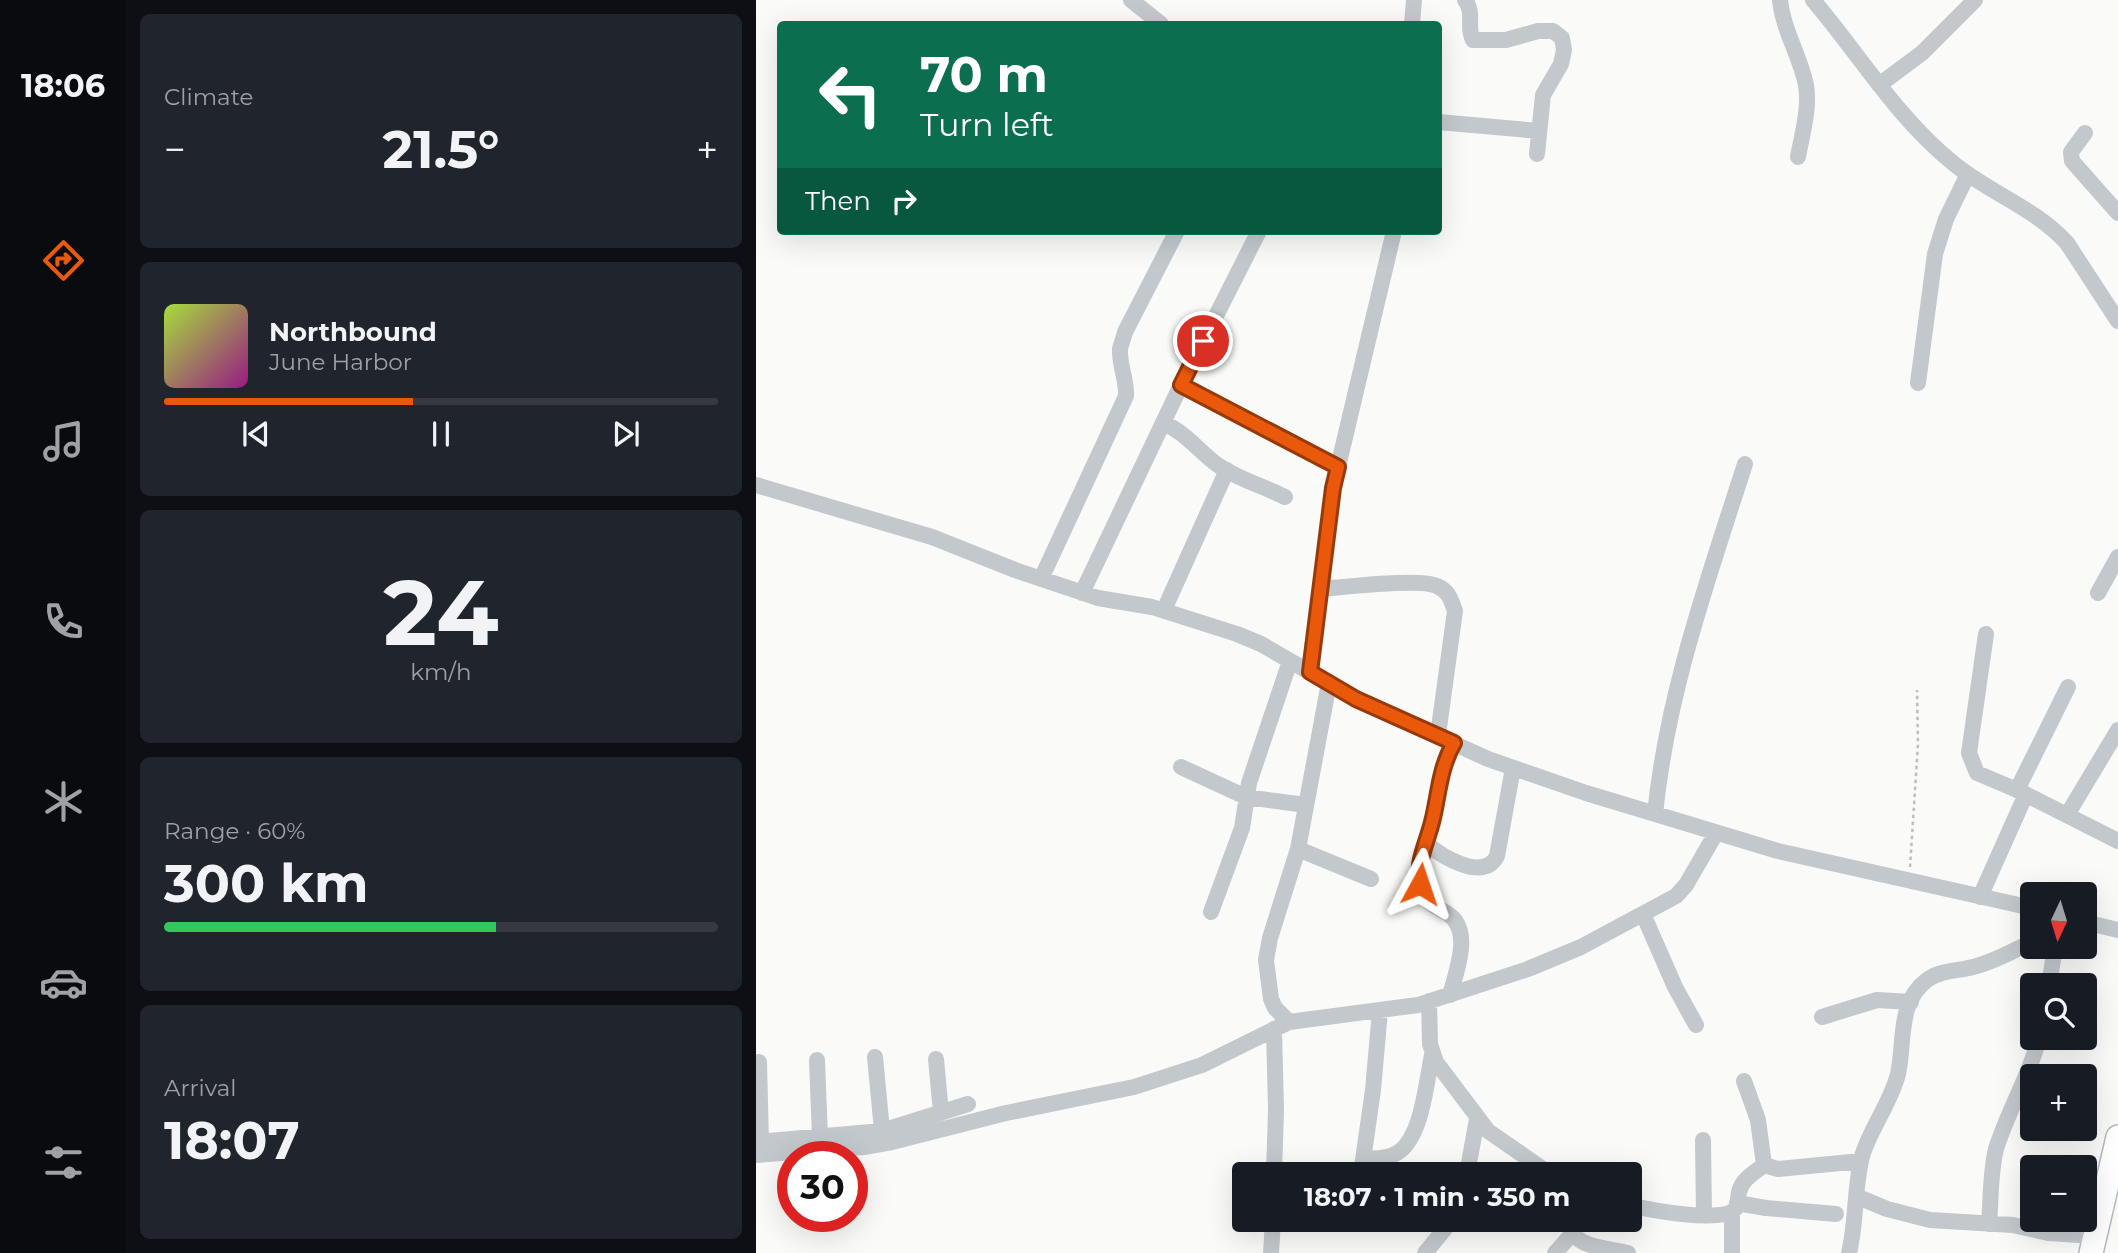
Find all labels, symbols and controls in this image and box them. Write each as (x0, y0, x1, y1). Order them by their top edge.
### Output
text: 70 m (920, 45, 1048, 104)
icon: left (805, 49, 896, 140)
text: 18:06 (21, 66, 105, 105)
text: Climate (164, 83, 253, 111)
text: Turn left (920, 105, 1054, 144)
text: 21.5° (382, 118, 500, 181)
text: − (164, 126, 186, 173)
text: + (696, 126, 718, 173)
icon: right (885, 182, 923, 220)
text: Then (805, 185, 871, 217)
icon: directions (39, 236, 88, 285)
pin (1173, 311, 1233, 371)
text: Northbound (269, 316, 437, 348)
icon: arrive (1184, 322, 1222, 360)
text: June Harbor (269, 348, 412, 376)
icon: previous (237, 415, 275, 453)
icon: pause (422, 415, 460, 453)
icon: next (607, 415, 645, 453)
icon: music (39, 417, 88, 466)
text: 24 (383, 557, 499, 668)
icon: phone (39, 597, 88, 646)
text: km/h (410, 658, 472, 686)
icon: climate (39, 777, 88, 826)
text: Range · 60% (164, 817, 305, 845)
position arrow (1383, 847, 1457, 921)
text: 300 km (164, 852, 369, 915)
north arrow (2020, 882, 2096, 959)
map controls (2020, 882, 2097, 1232)
icon: car (39, 958, 88, 1007)
button: search (2020, 973, 2097, 1050)
button: + (2020, 1064, 2097, 1141)
text: Arrival (164, 1074, 237, 1102)
text: 18:07 (164, 1109, 300, 1172)
icon: filters (39, 1138, 88, 1187)
speed limit sign: 30 (777, 1141, 868, 1232)
button: − (2020, 1155, 2097, 1232)
text: 18:07 · 1 min · 350 m (1304, 1181, 1570, 1213)

